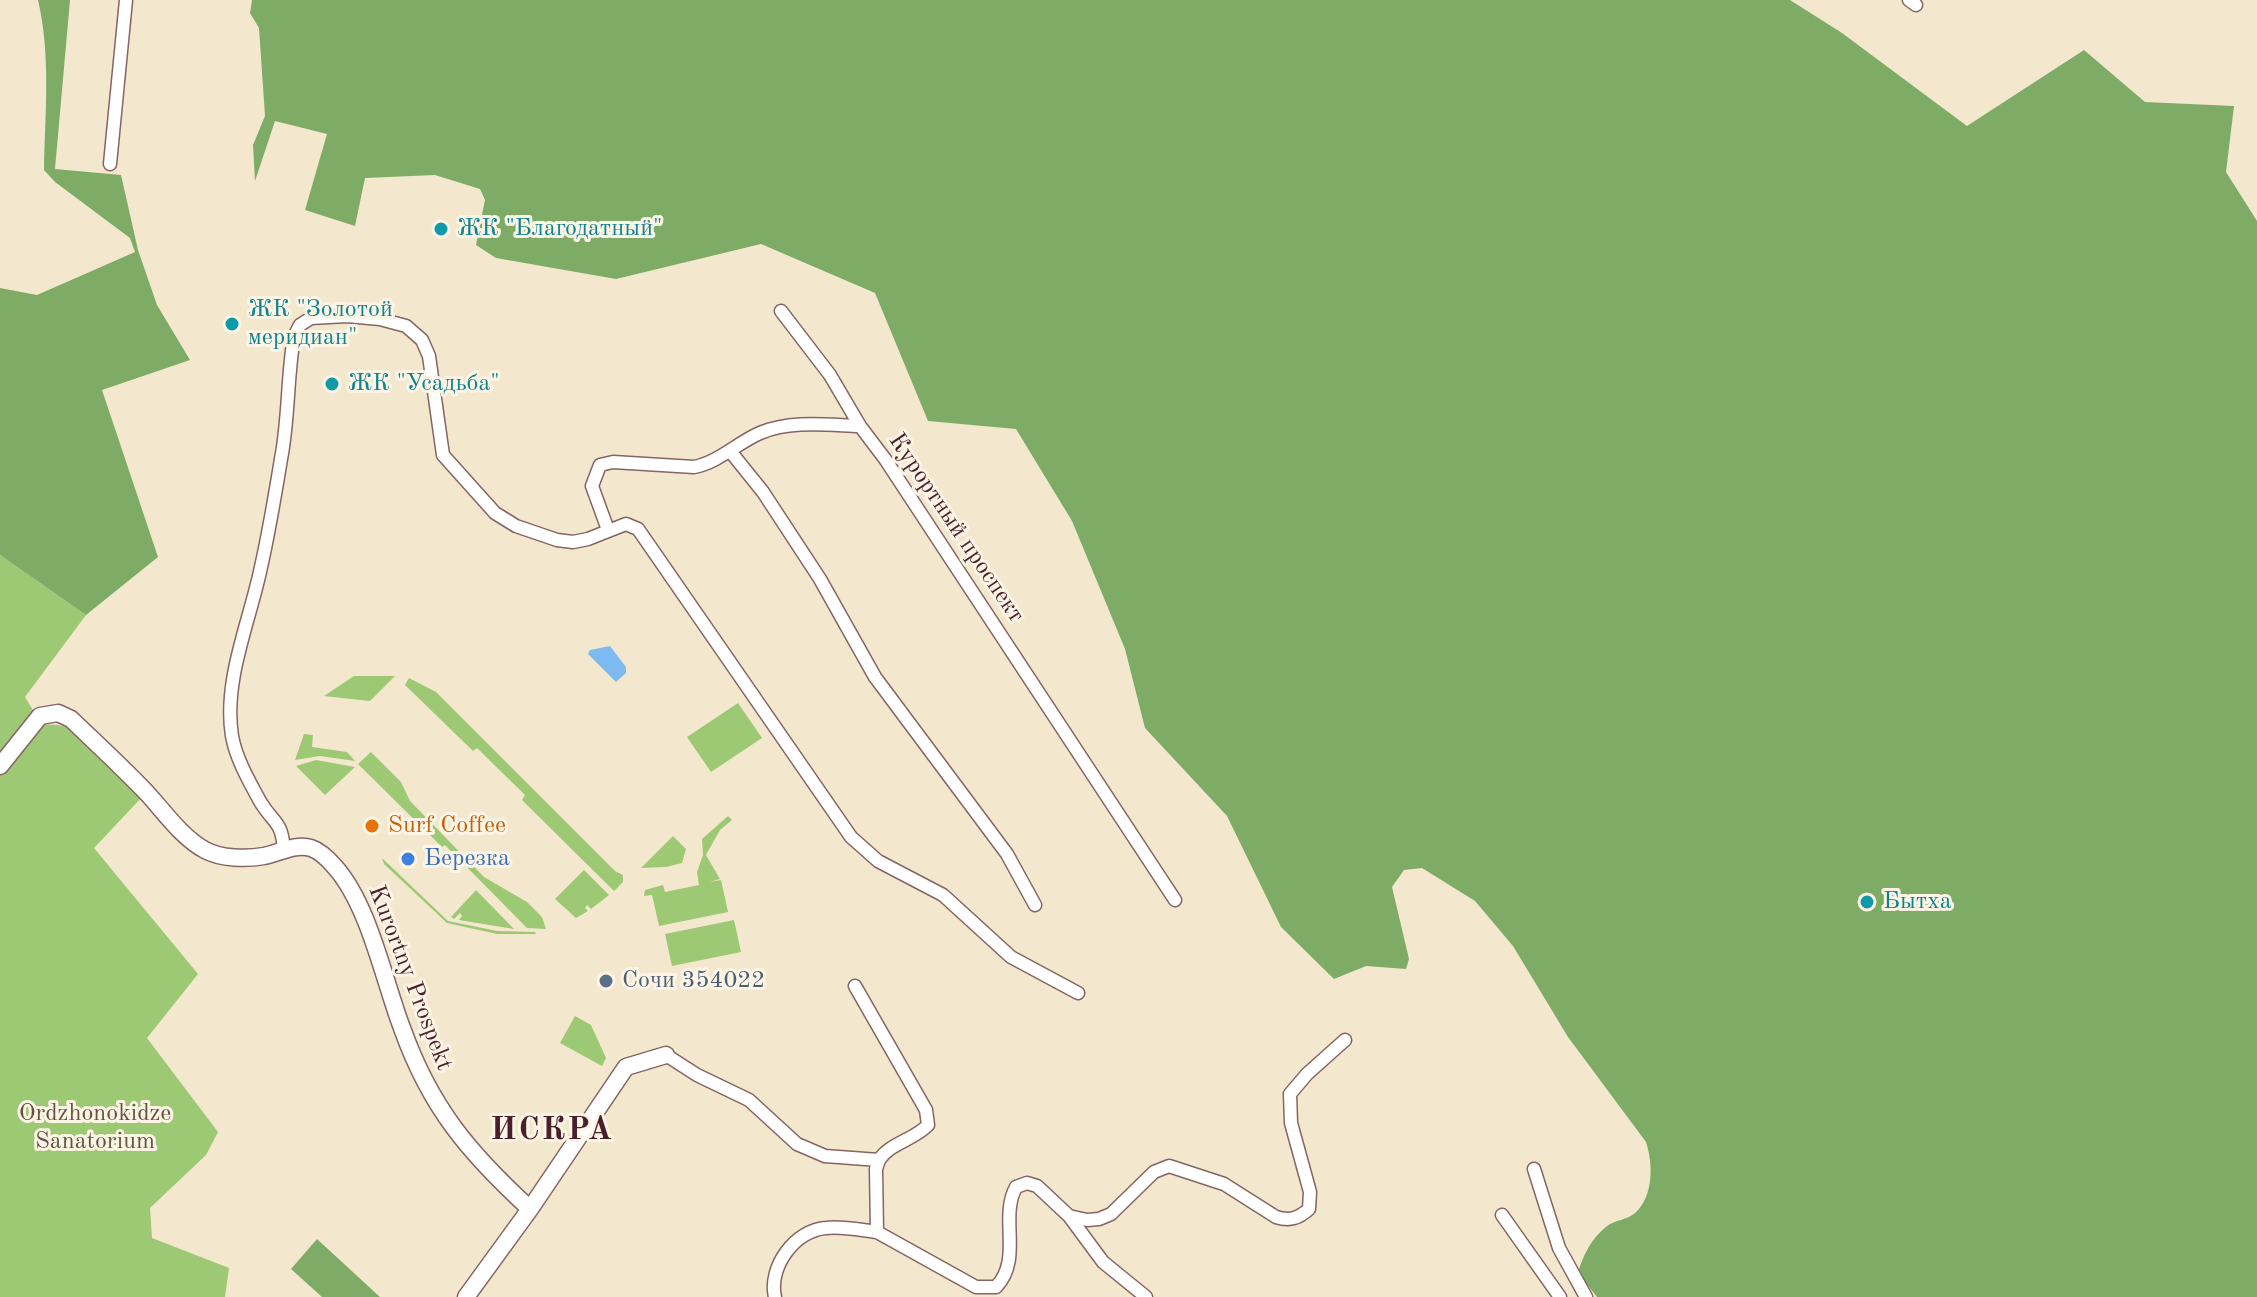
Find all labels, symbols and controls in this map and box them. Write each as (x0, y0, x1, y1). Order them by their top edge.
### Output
place label: ЖК "Благодатный" (457, 215, 663, 243)
marker: ЖК "Благодатный" (432, 220, 450, 238)
place label: ЖК "Золотой меридиан" (248, 296, 393, 352)
marker: ЖК "Золотой меридиан" (223, 315, 241, 333)
place label: ЖК "Усадьба" (348, 370, 500, 398)
marker: ЖК "Усадьба" (323, 375, 341, 393)
street label: Курортный проспект (882, 428, 1030, 628)
place label: Surf Coffee (388, 812, 506, 840)
marker: Surf Coffee (363, 817, 381, 835)
place label: Березка (424, 845, 510, 873)
marker: Березка (399, 850, 417, 868)
street label: Kurortny Prospekt (361, 881, 459, 1075)
place label: Бытха (1883, 888, 1951, 916)
marker: Бытха (1858, 893, 1876, 911)
place label: Сочи 354022 (622, 967, 765, 995)
marker: Сочи 354022 (597, 972, 615, 990)
park label: Ordzhonokidze Sanatorium (19, 1100, 171, 1156)
district label: ИСКРА (490, 1112, 614, 1150)

